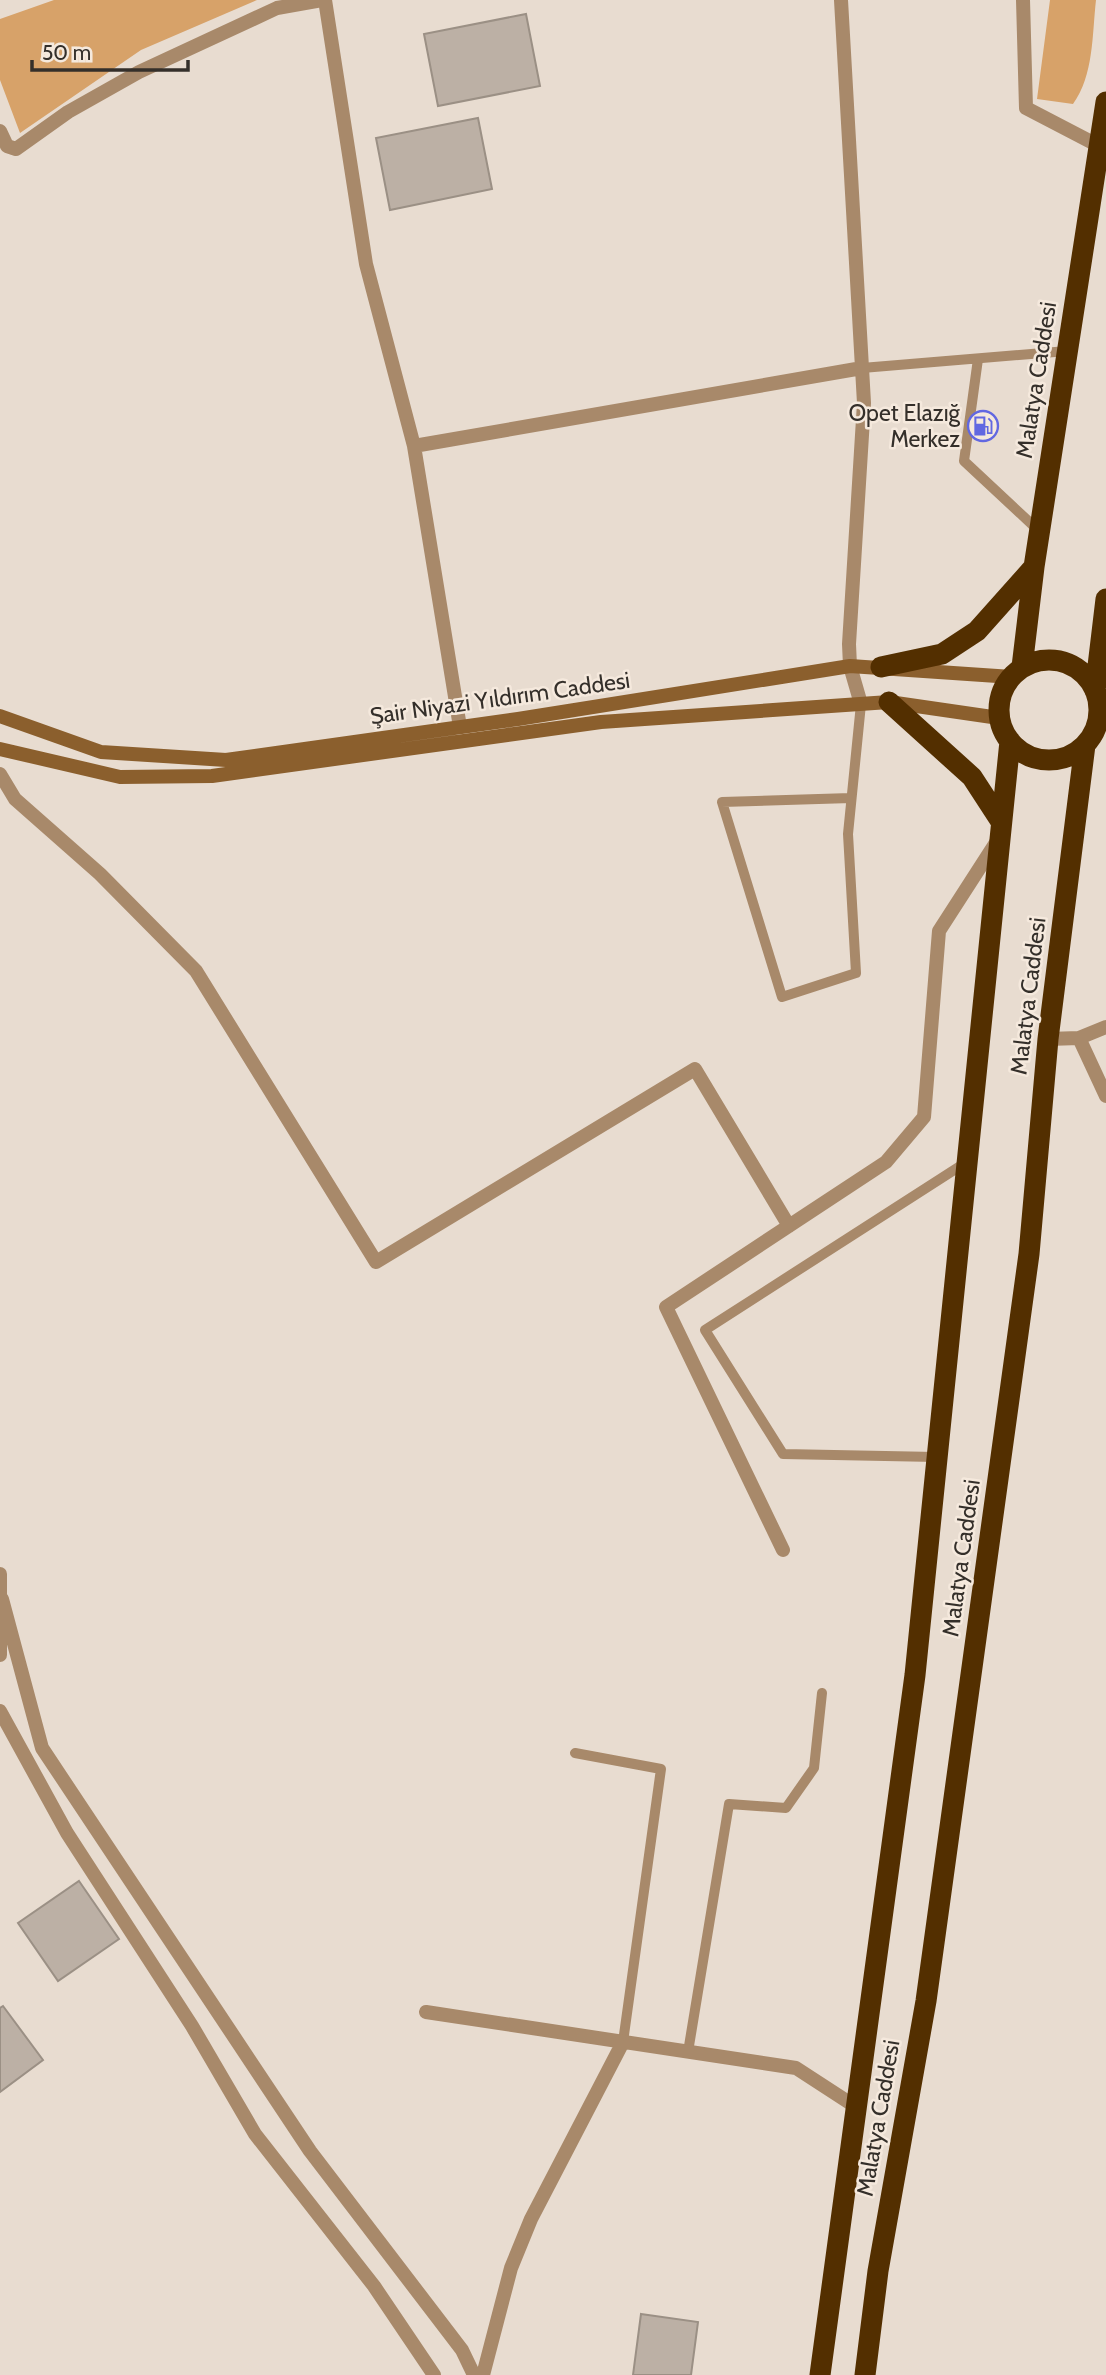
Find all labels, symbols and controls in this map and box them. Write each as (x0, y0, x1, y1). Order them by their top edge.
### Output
scale bar (32, 28, 187, 72)
text: 50 m (42, 40, 91, 65)
street label: Malatya Caddesi (1010, 300, 1062, 460)
place label: Opet Elazığ Merkez (849, 399, 961, 453)
fuel station icon: Opet Elazığ Merkez (966, 409, 1000, 443)
street label: Şair Niyazi Yıldırım Caddesi (368, 666, 632, 730)
street label: Malatya Caddesi (1004, 916, 1052, 1076)
street label: Malatya Caddesi (936, 1478, 986, 1638)
street label: Malatya Caddesi (850, 2038, 906, 2198)

